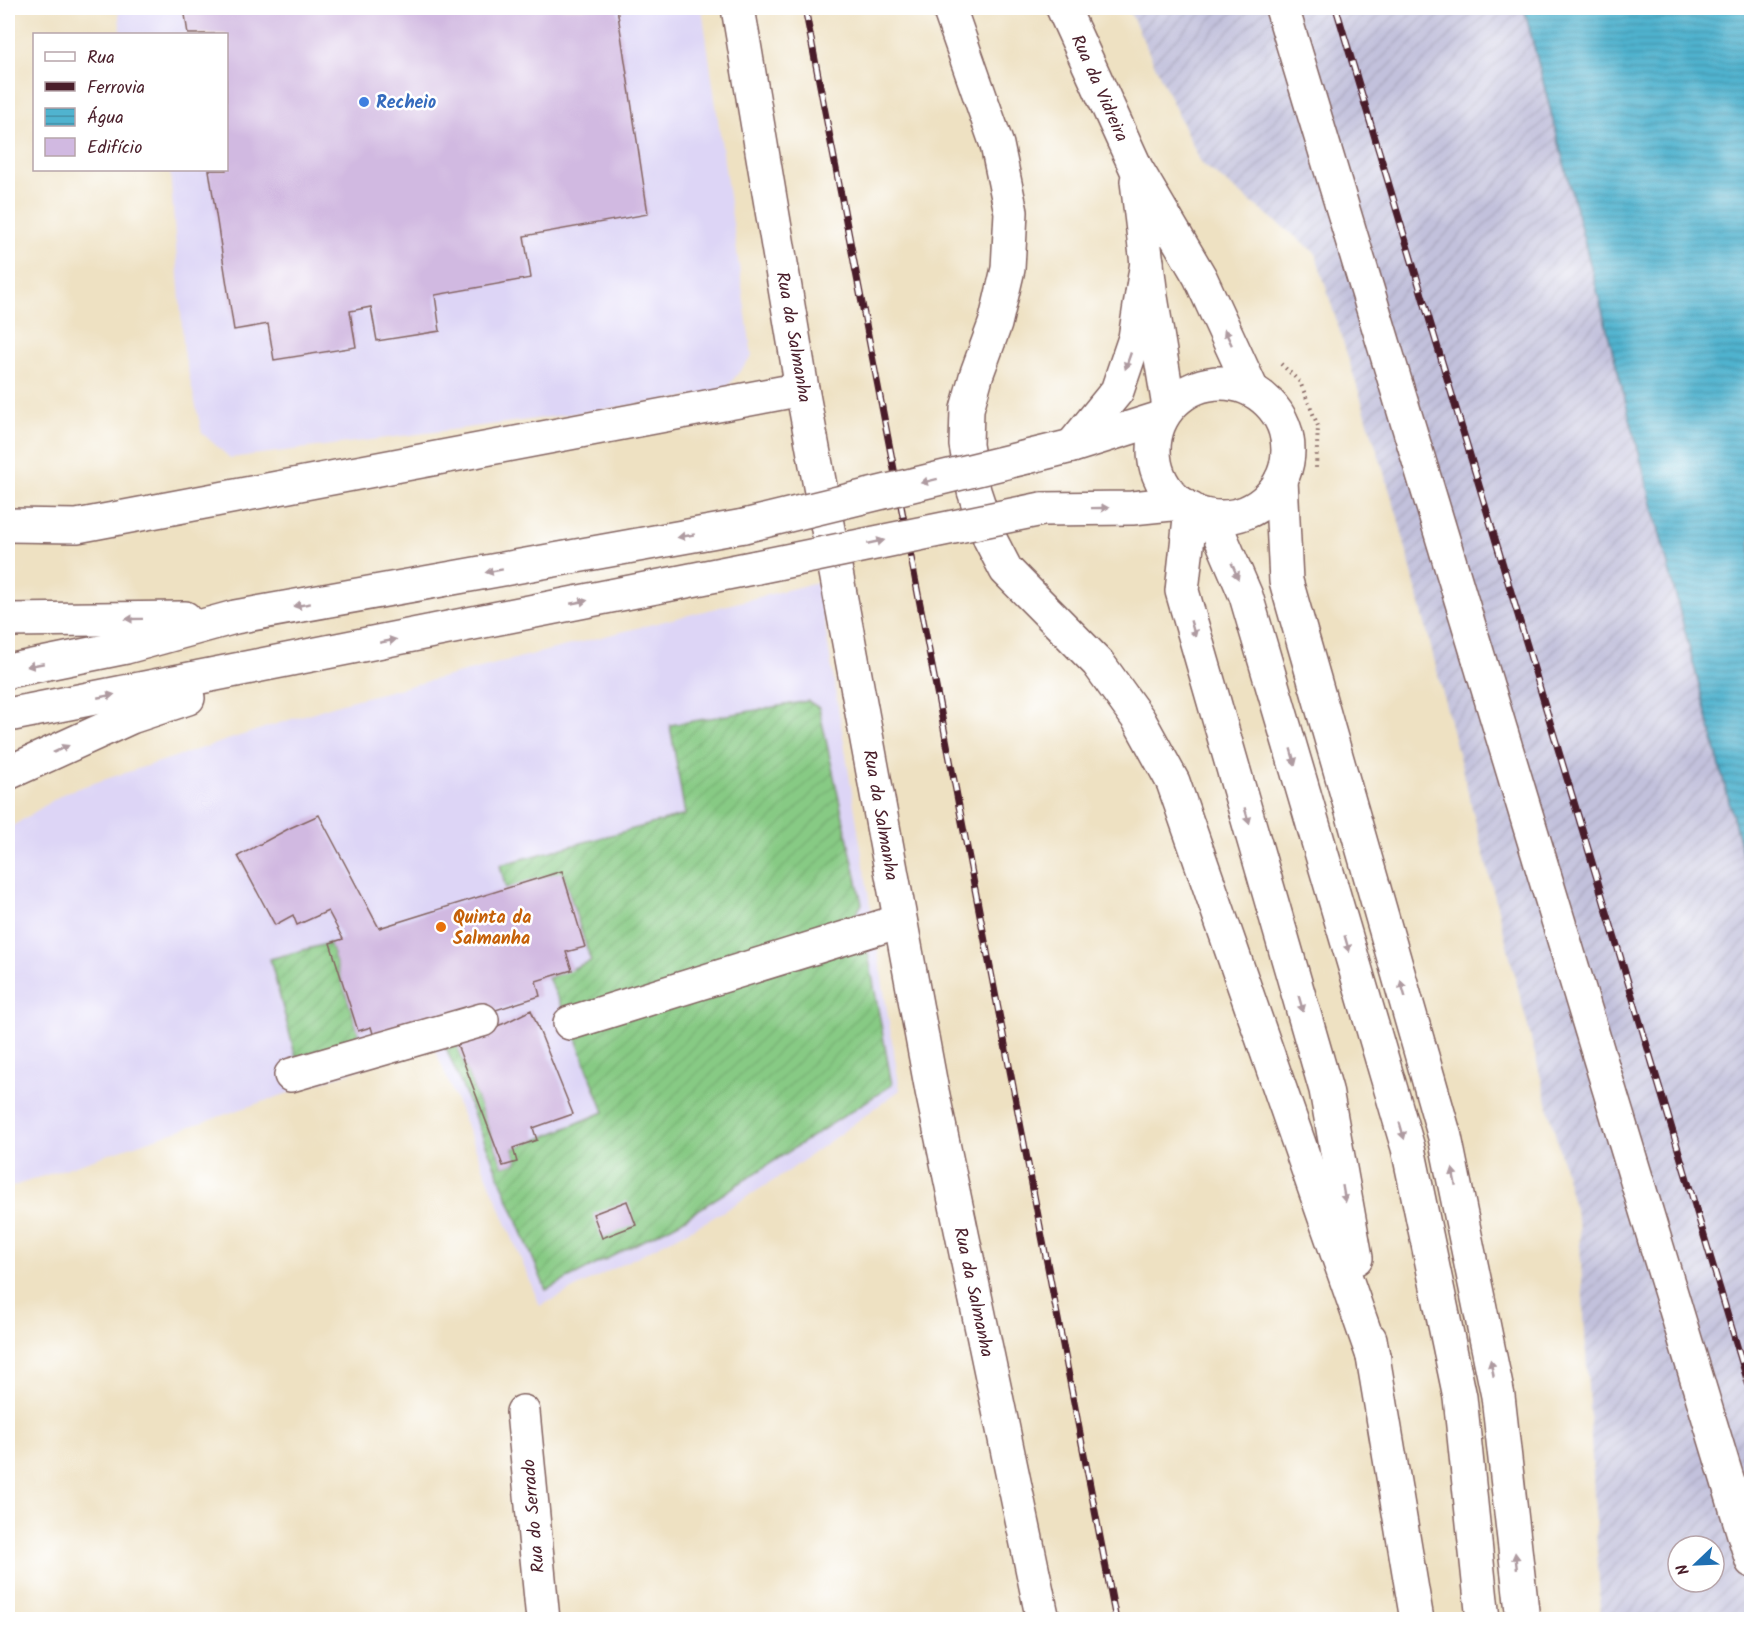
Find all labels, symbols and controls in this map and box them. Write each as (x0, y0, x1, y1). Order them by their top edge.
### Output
street label: Rua da Vidreira (1062, 30, 1135, 147)
legend (33, 33, 228, 171)
text: Rua (87, 44, 115, 73)
text: Ferrovia (87, 74, 145, 103)
place label: Recheio (376, 89, 436, 118)
marker: Recheio (357, 95, 371, 109)
text: Água (87, 104, 124, 133)
text: Edifício (87, 134, 142, 163)
street label: Rua da Salmanha (767, 270, 818, 405)
one-way arrow (1223, 328, 1232, 345)
one-way arrow (1122, 352, 1132, 370)
one-way arrow (920, 476, 938, 486)
one-way arrow (1091, 503, 1110, 513)
one-way arrow (677, 532, 696, 541)
one-way arrow (867, 537, 886, 546)
one-way arrow (1230, 562, 1240, 580)
one-way arrow (485, 566, 504, 575)
one-way arrow (570, 597, 589, 607)
one-way arrow (293, 601, 312, 610)
one-way arrow (125, 614, 144, 624)
one-way arrow (1189, 620, 1198, 638)
one-way arrow (379, 636, 398, 645)
one-way arrow (26, 661, 45, 670)
one-way arrow (97, 691, 116, 700)
one-way arrow (52, 744, 70, 754)
street label: Rua da Salmanha (854, 748, 905, 883)
one-way arrow (1289, 748, 1298, 766)
one-way arrow (1243, 808, 1252, 826)
place label: Quinta da Salmanha (453, 904, 531, 954)
marker: Quinta da Salmanha (434, 920, 448, 934)
one-way arrow (1343, 935, 1353, 953)
one-way arrow (1398, 980, 1407, 998)
one-way arrow (1297, 995, 1306, 1013)
one-way arrow (1398, 1122, 1407, 1140)
one-way arrow (1448, 1168, 1458, 1186)
one-way arrow (1340, 1184, 1349, 1203)
street label: Rua da Salmanha (945, 1225, 1000, 1360)
one-way arrow (1487, 1358, 1496, 1377)
street label: Rua do Serrado (515, 1458, 554, 1574)
north arrow (1666, 1534, 1726, 1594)
one-way arrow (1512, 1552, 1521, 1571)
text: N (1670, 1560, 1697, 1579)

